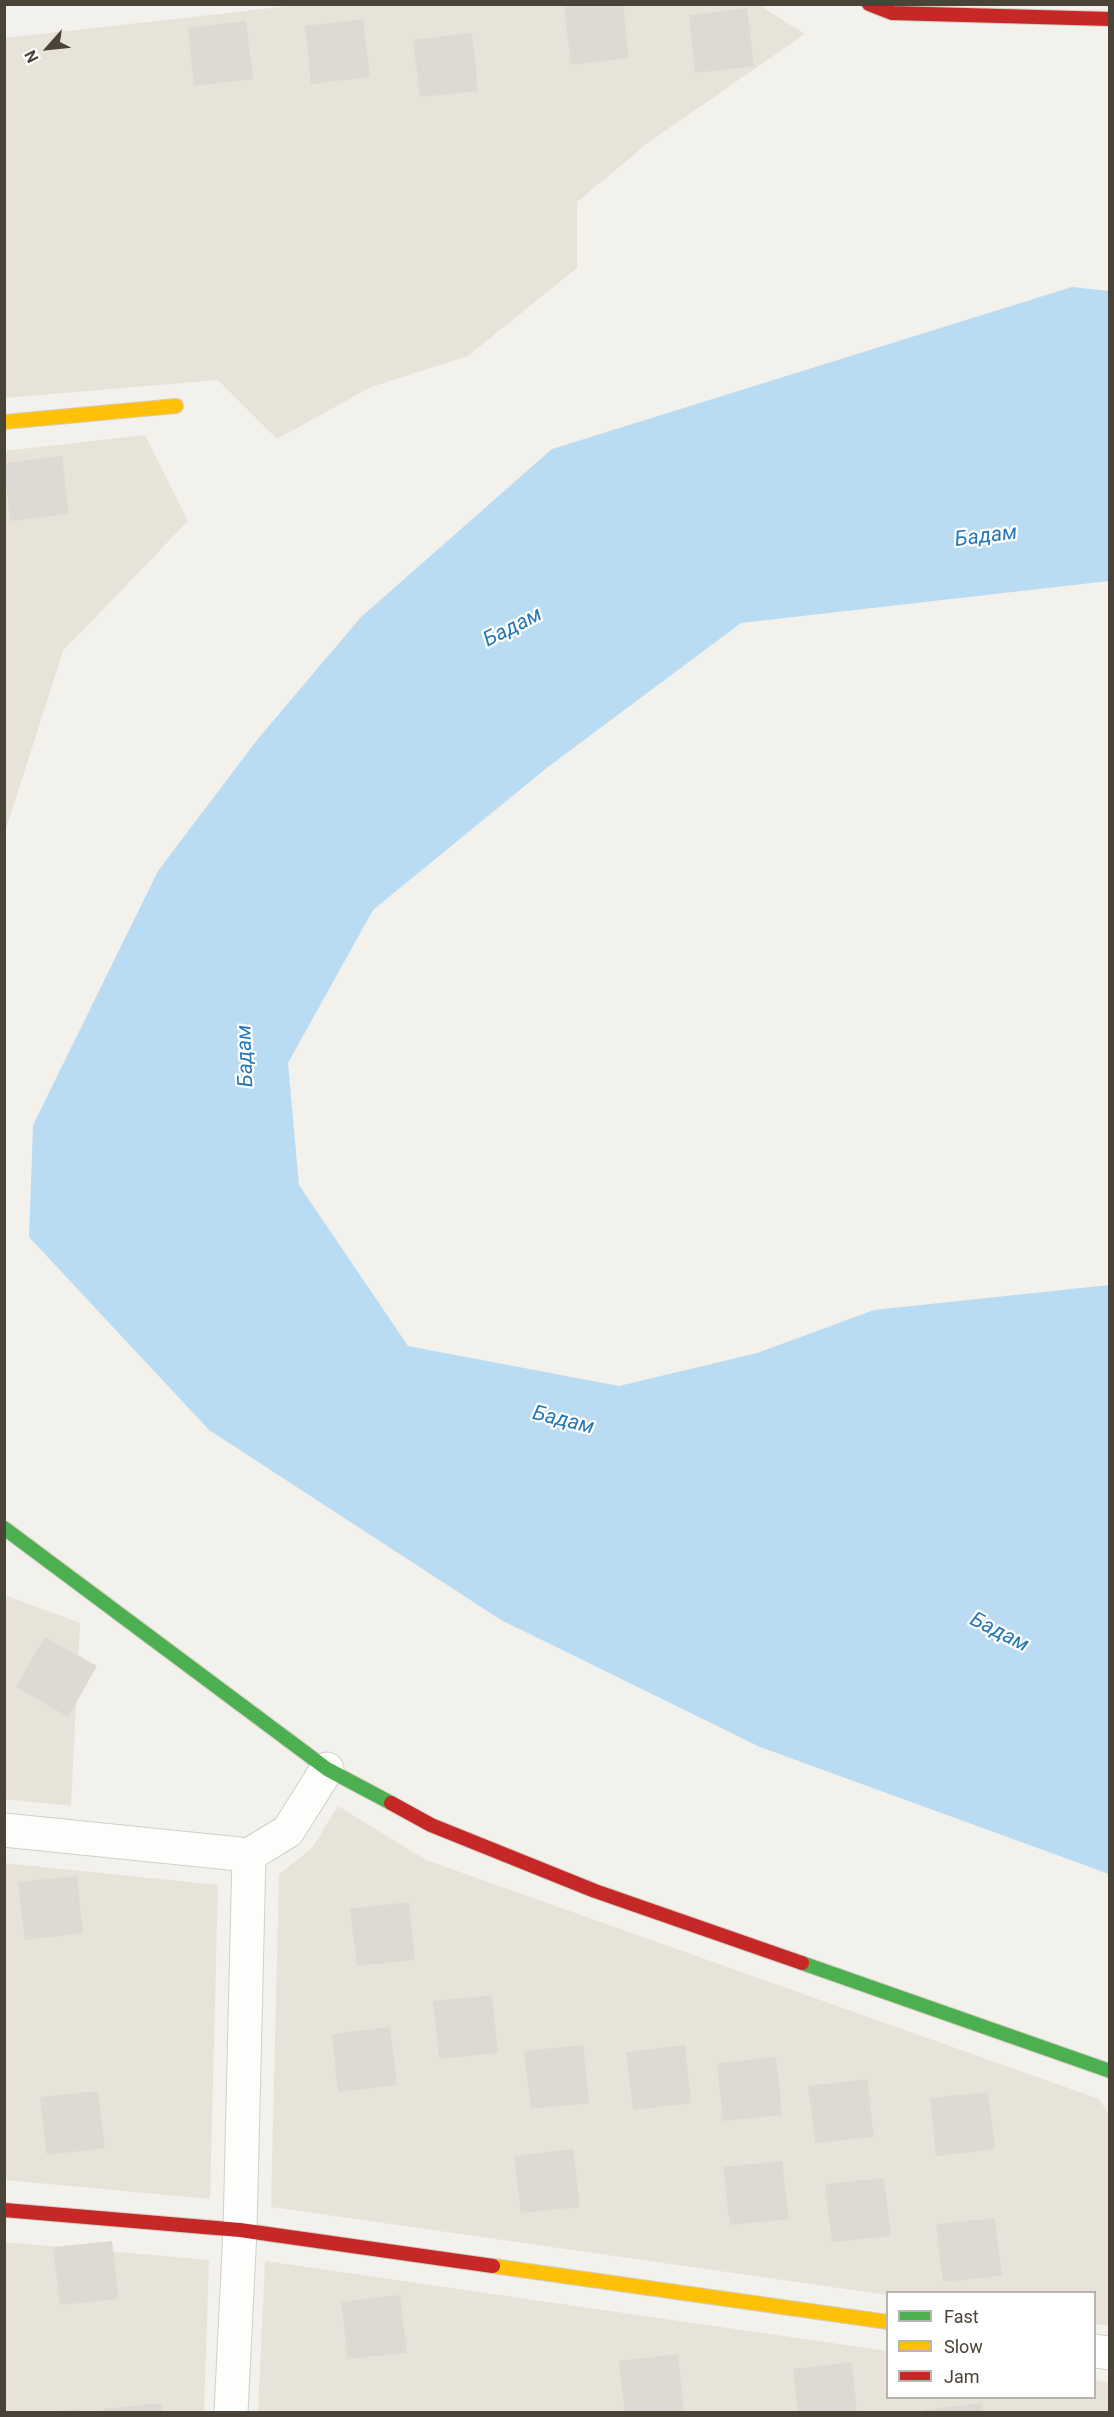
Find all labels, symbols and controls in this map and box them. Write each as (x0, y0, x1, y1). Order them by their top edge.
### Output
north arrow (18, 18, 78, 78)
text: N (20, 47, 43, 66)
water label: Бадам (953, 521, 1019, 553)
water label: Бадам (479, 603, 547, 653)
water label: Бадам (232, 1024, 260, 1088)
water label: Бадам (530, 1401, 596, 1441)
water label: Бадам (965, 1608, 1033, 1658)
legend (886, 2291, 1096, 2399)
text: Fast (944, 2306, 979, 2327)
text: Slow (944, 2336, 983, 2357)
text: Jam (944, 2366, 980, 2387)

